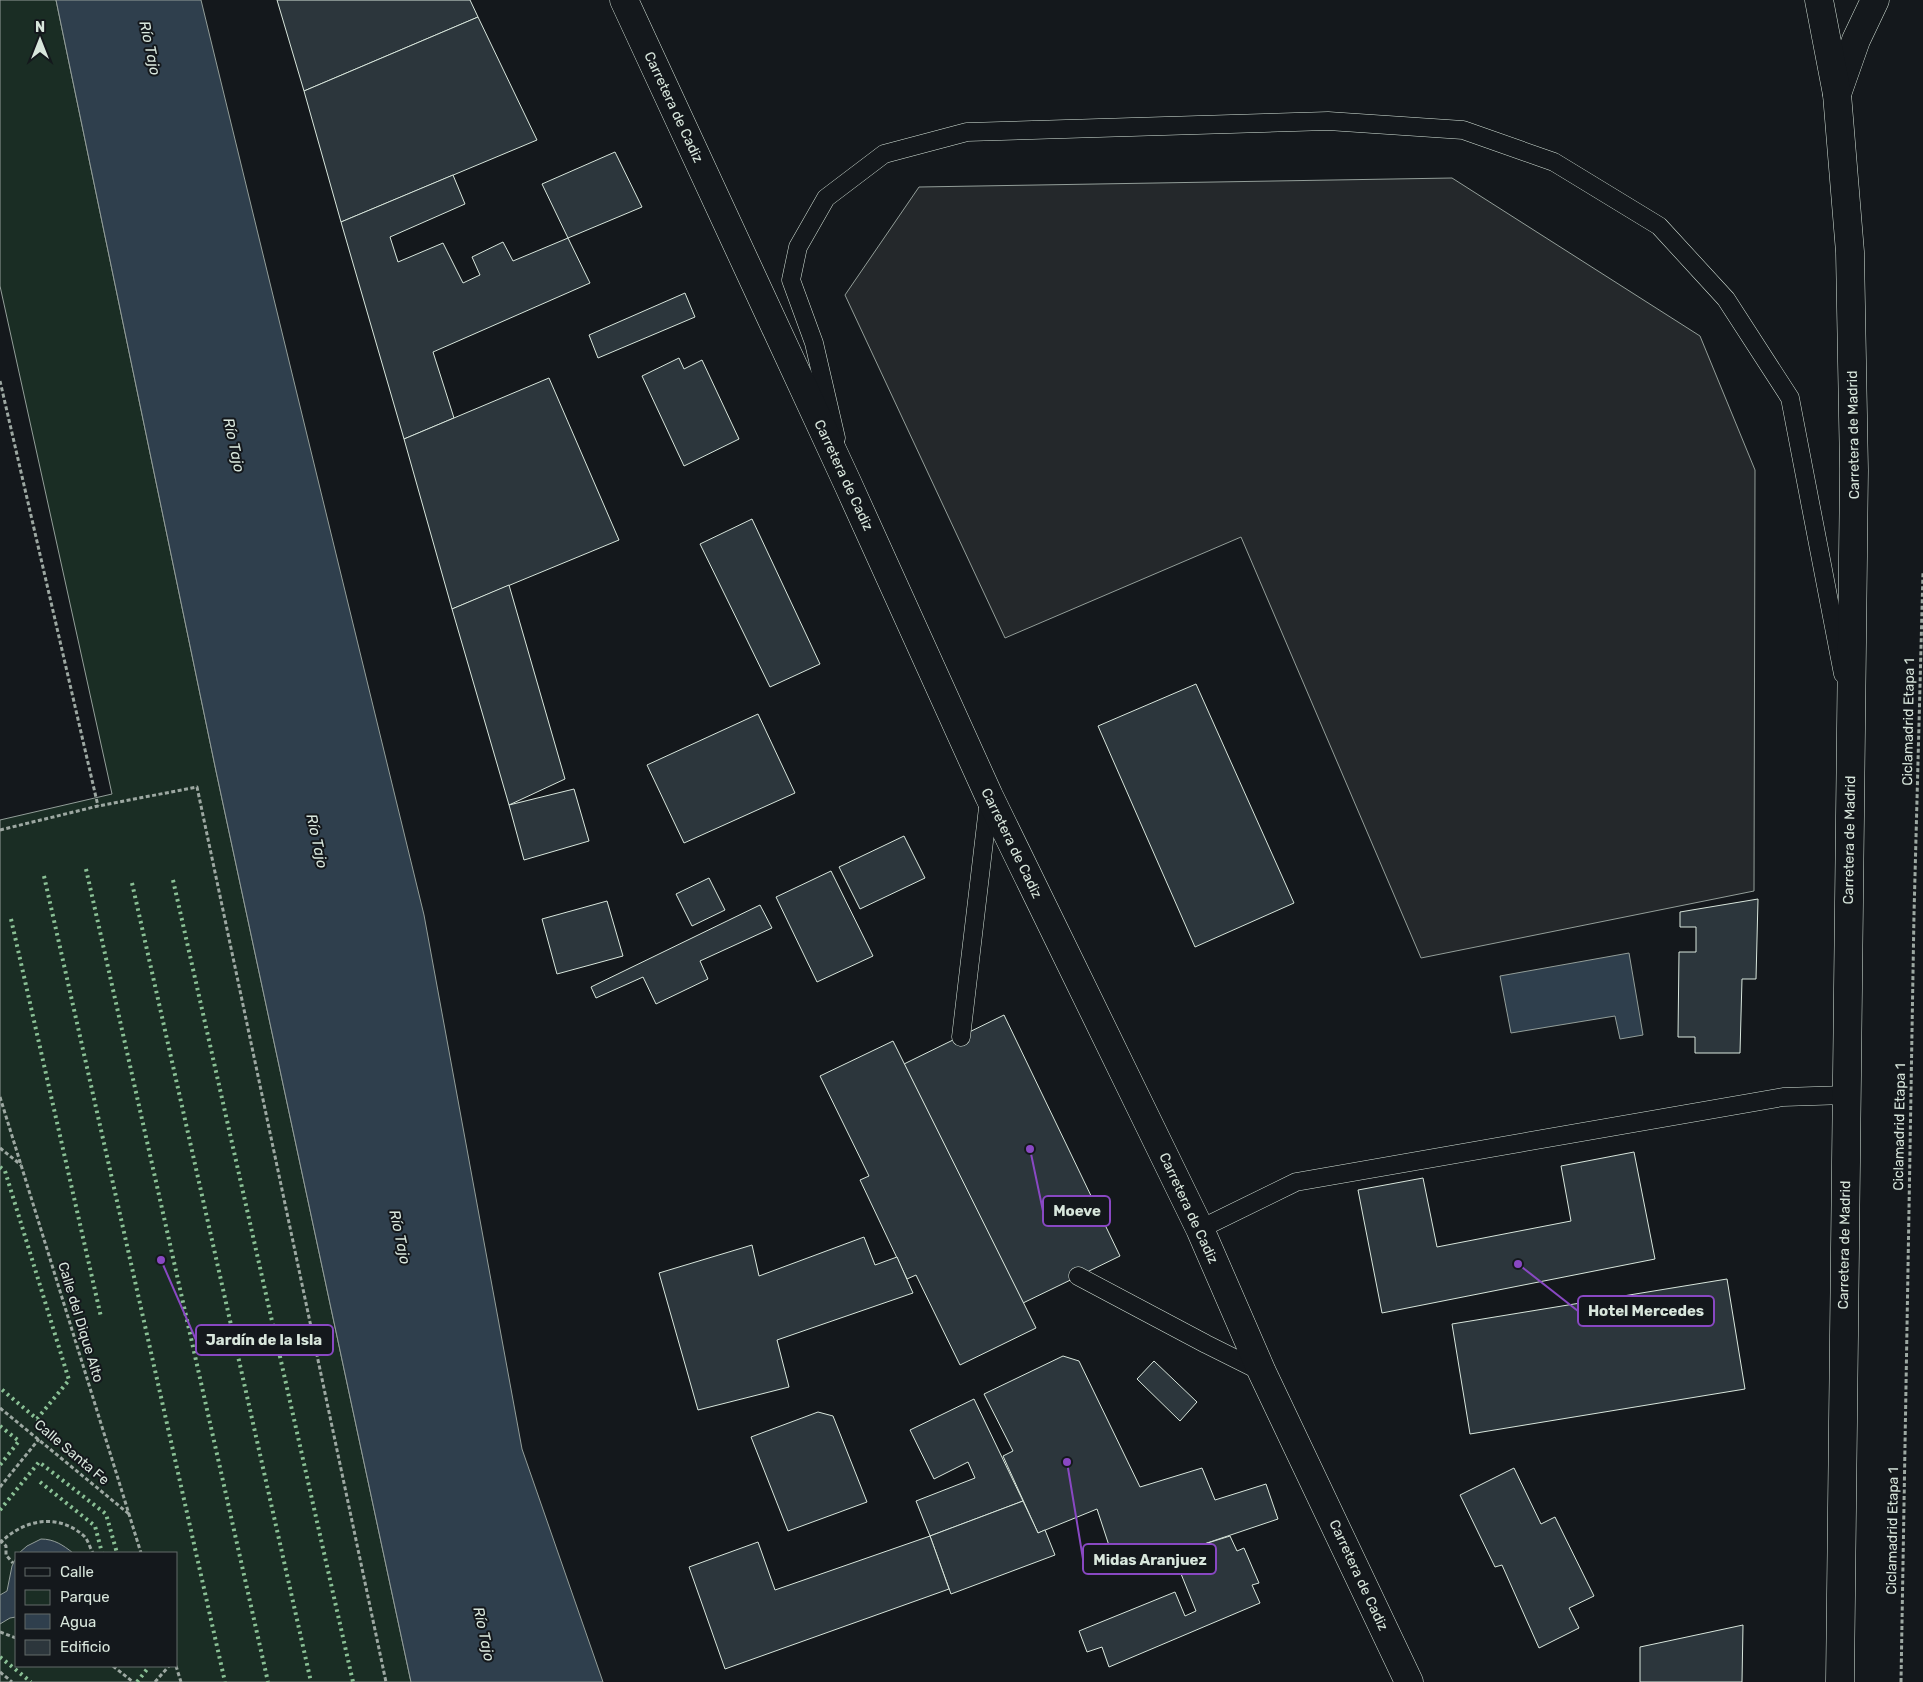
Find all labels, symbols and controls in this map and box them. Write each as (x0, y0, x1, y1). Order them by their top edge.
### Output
north arrow (15, 15, 65, 65)
text: N (35, 19, 45, 36)
water label: Río Tajo (135, 19, 165, 77)
street label: Carretera de Cadiz (640, 49, 707, 165)
street label: Carretera de Madrid (1844, 370, 1863, 500)
water label: Río Tajo (219, 416, 249, 474)
street label: Carretera de Cadiz (810, 417, 877, 533)
street label: Ciclamadrid Etapa 1 (1899, 658, 1918, 786)
street label: Carretera de Madrid (1840, 775, 1859, 905)
street label: Carretera de Cadiz (977, 785, 1046, 901)
water label: Río Tajo (302, 812, 332, 870)
street label: Ciclamadrid Etapa 1 (1890, 1063, 1909, 1191)
street label: Carretera de Cadiz (1155, 1150, 1222, 1266)
street label: Carretera de Madrid (1835, 1180, 1854, 1310)
callout: Moeve (1043, 1196, 1110, 1226)
text: Moeve (1053, 1202, 1101, 1220)
water label: Río Tajo (385, 1208, 415, 1266)
street label: Calle del Dique Alto (54, 1260, 107, 1384)
callout: Hotel Mercedes (1578, 1296, 1714, 1326)
text: Hotel Mercedes (1588, 1302, 1704, 1320)
callout: Jardín de la Isla (196, 1325, 333, 1355)
text: Jardín de la Isla (206, 1331, 322, 1349)
street label: Calle Santa Fe (31, 1416, 113, 1489)
street label: Ciclamadrid Etapa 1 (1883, 1467, 1902, 1595)
street label: Carretera de Cadiz (1325, 1517, 1392, 1633)
callout: Midas Aranjuez (1083, 1544, 1216, 1574)
text: Midas Aranjuez (1093, 1551, 1207, 1569)
legend (15, 1552, 178, 1667)
text: Calle (60, 1563, 94, 1581)
text: Parque (60, 1588, 110, 1606)
water label: Río Tajo (469, 1605, 499, 1663)
text: Agua (60, 1613, 96, 1631)
text: Edificio (60, 1638, 110, 1656)

